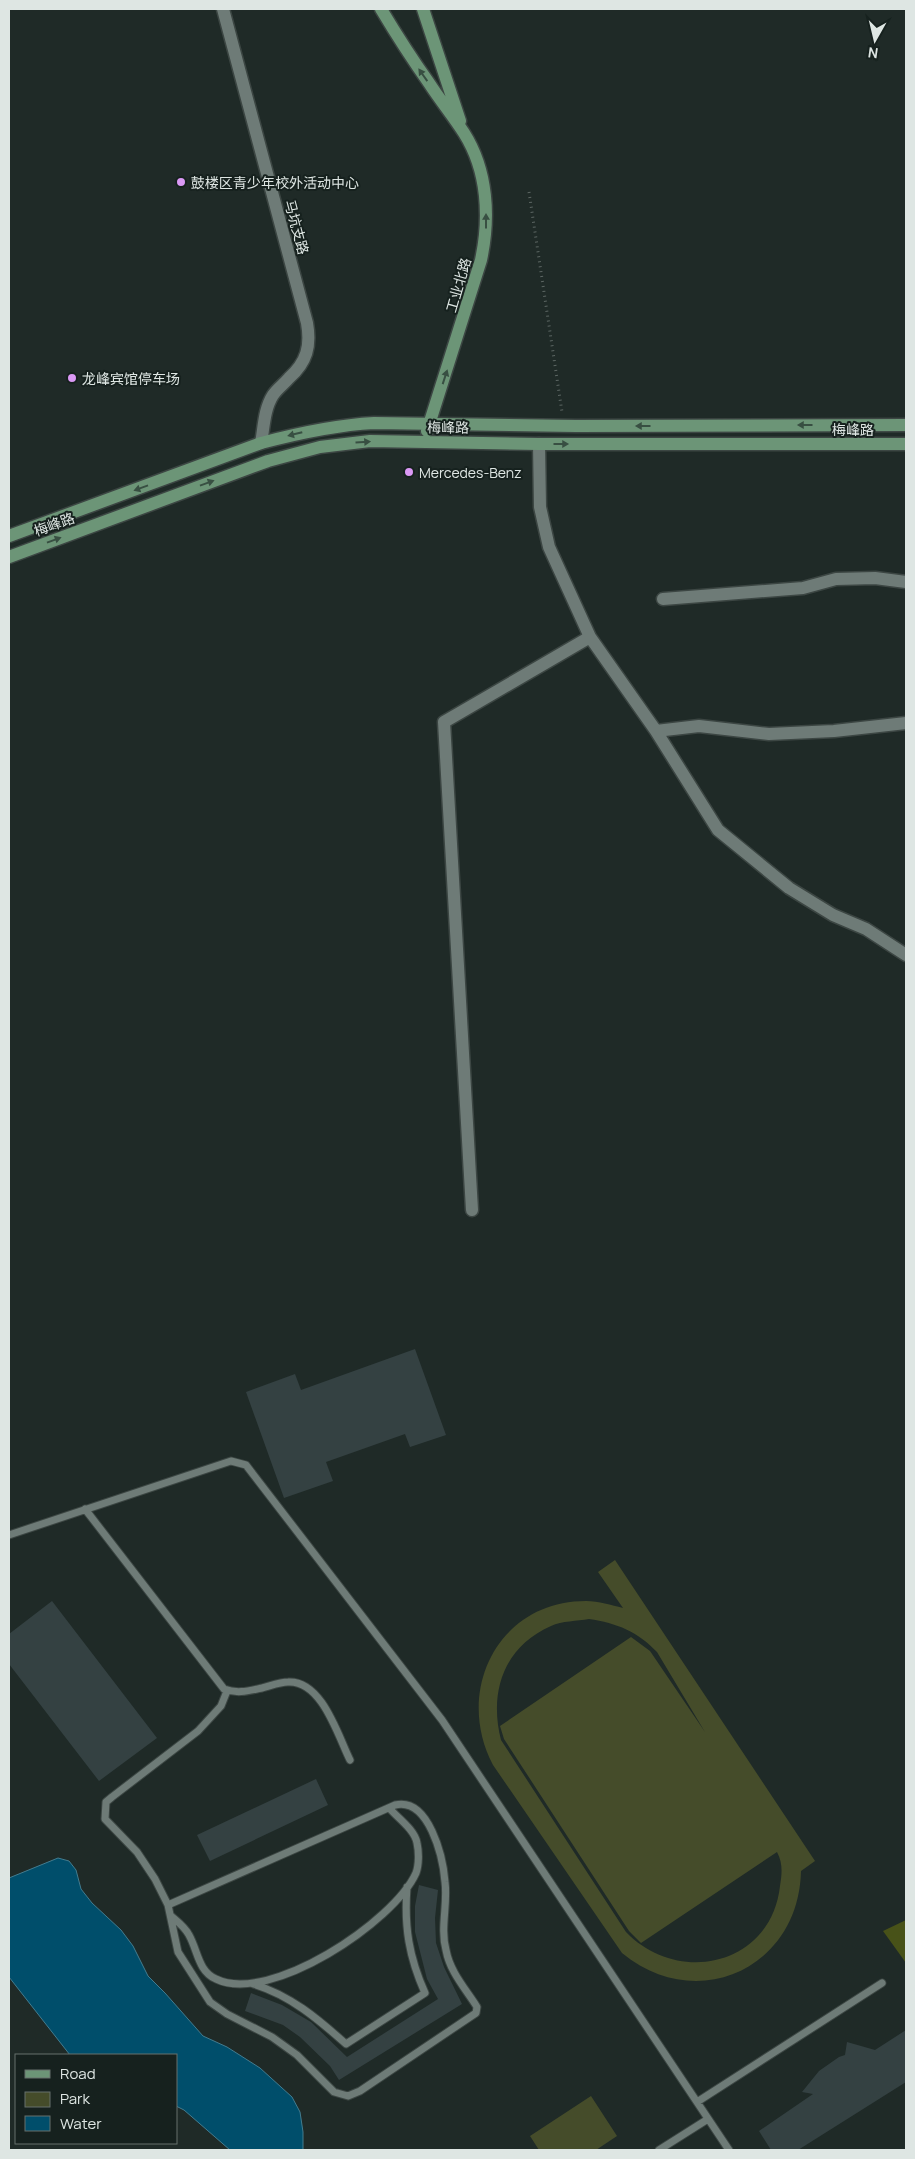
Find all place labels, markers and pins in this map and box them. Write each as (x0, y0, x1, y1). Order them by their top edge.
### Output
place label: 鼓楼区青少年校外活动中心 (191, 173, 359, 192)
marker: 鼓楼区青少年校外活动中心 (175, 176, 187, 188)
place label: 龙峰宾馆停车场 (82, 369, 180, 388)
marker: 龙峰宾馆停车场 (66, 372, 78, 384)
place label: Mercedes-Benz (419, 463, 522, 482)
marker: Mercedes-Benz (403, 466, 415, 478)

